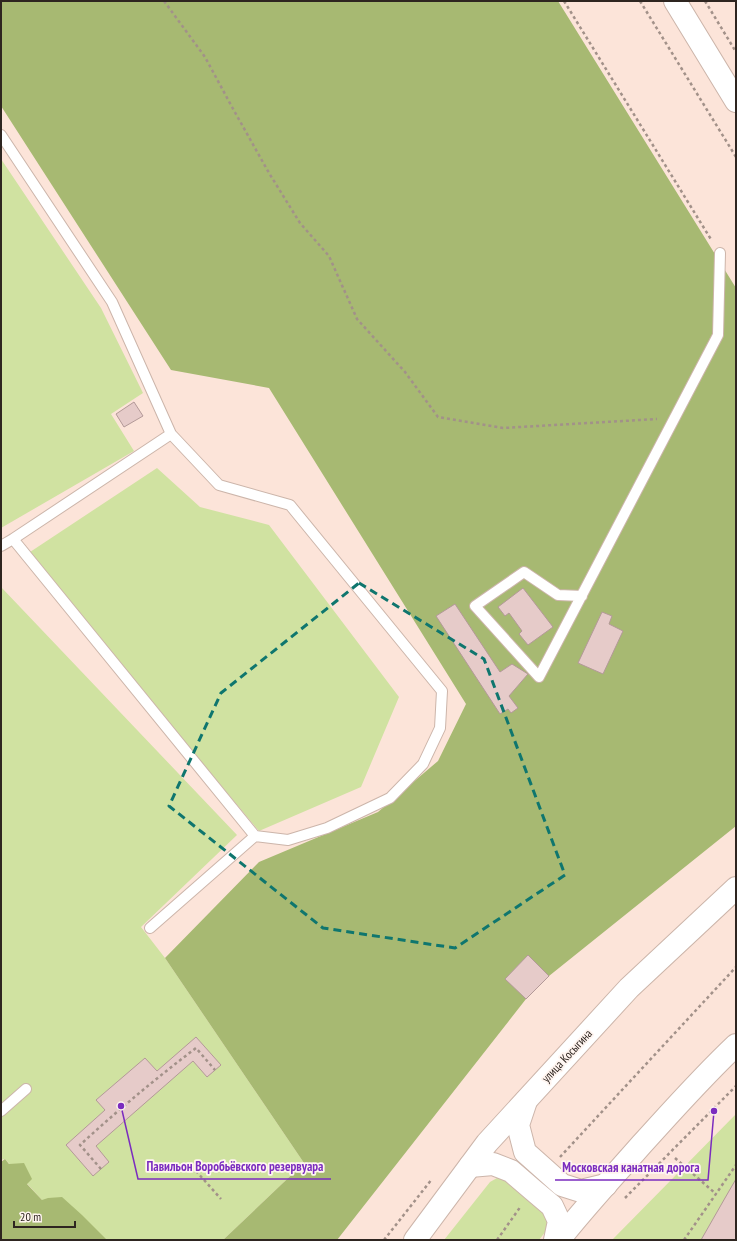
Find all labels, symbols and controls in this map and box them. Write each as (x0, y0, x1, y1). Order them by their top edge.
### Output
street label: улица Косыгина (538, 1026, 595, 1085)
callout: Павильон Воробьёвского резервуара (138, 1154, 331, 1179)
callout: Московская канатная дорога (555, 1155, 708, 1180)
text: Павильон Воробьёвского резервуара (147, 1158, 323, 1175)
text: Московская канатная дорога (562, 1159, 700, 1176)
scale bar (14, 1203, 75, 1229)
text: 20 m (20, 1209, 41, 1224)

